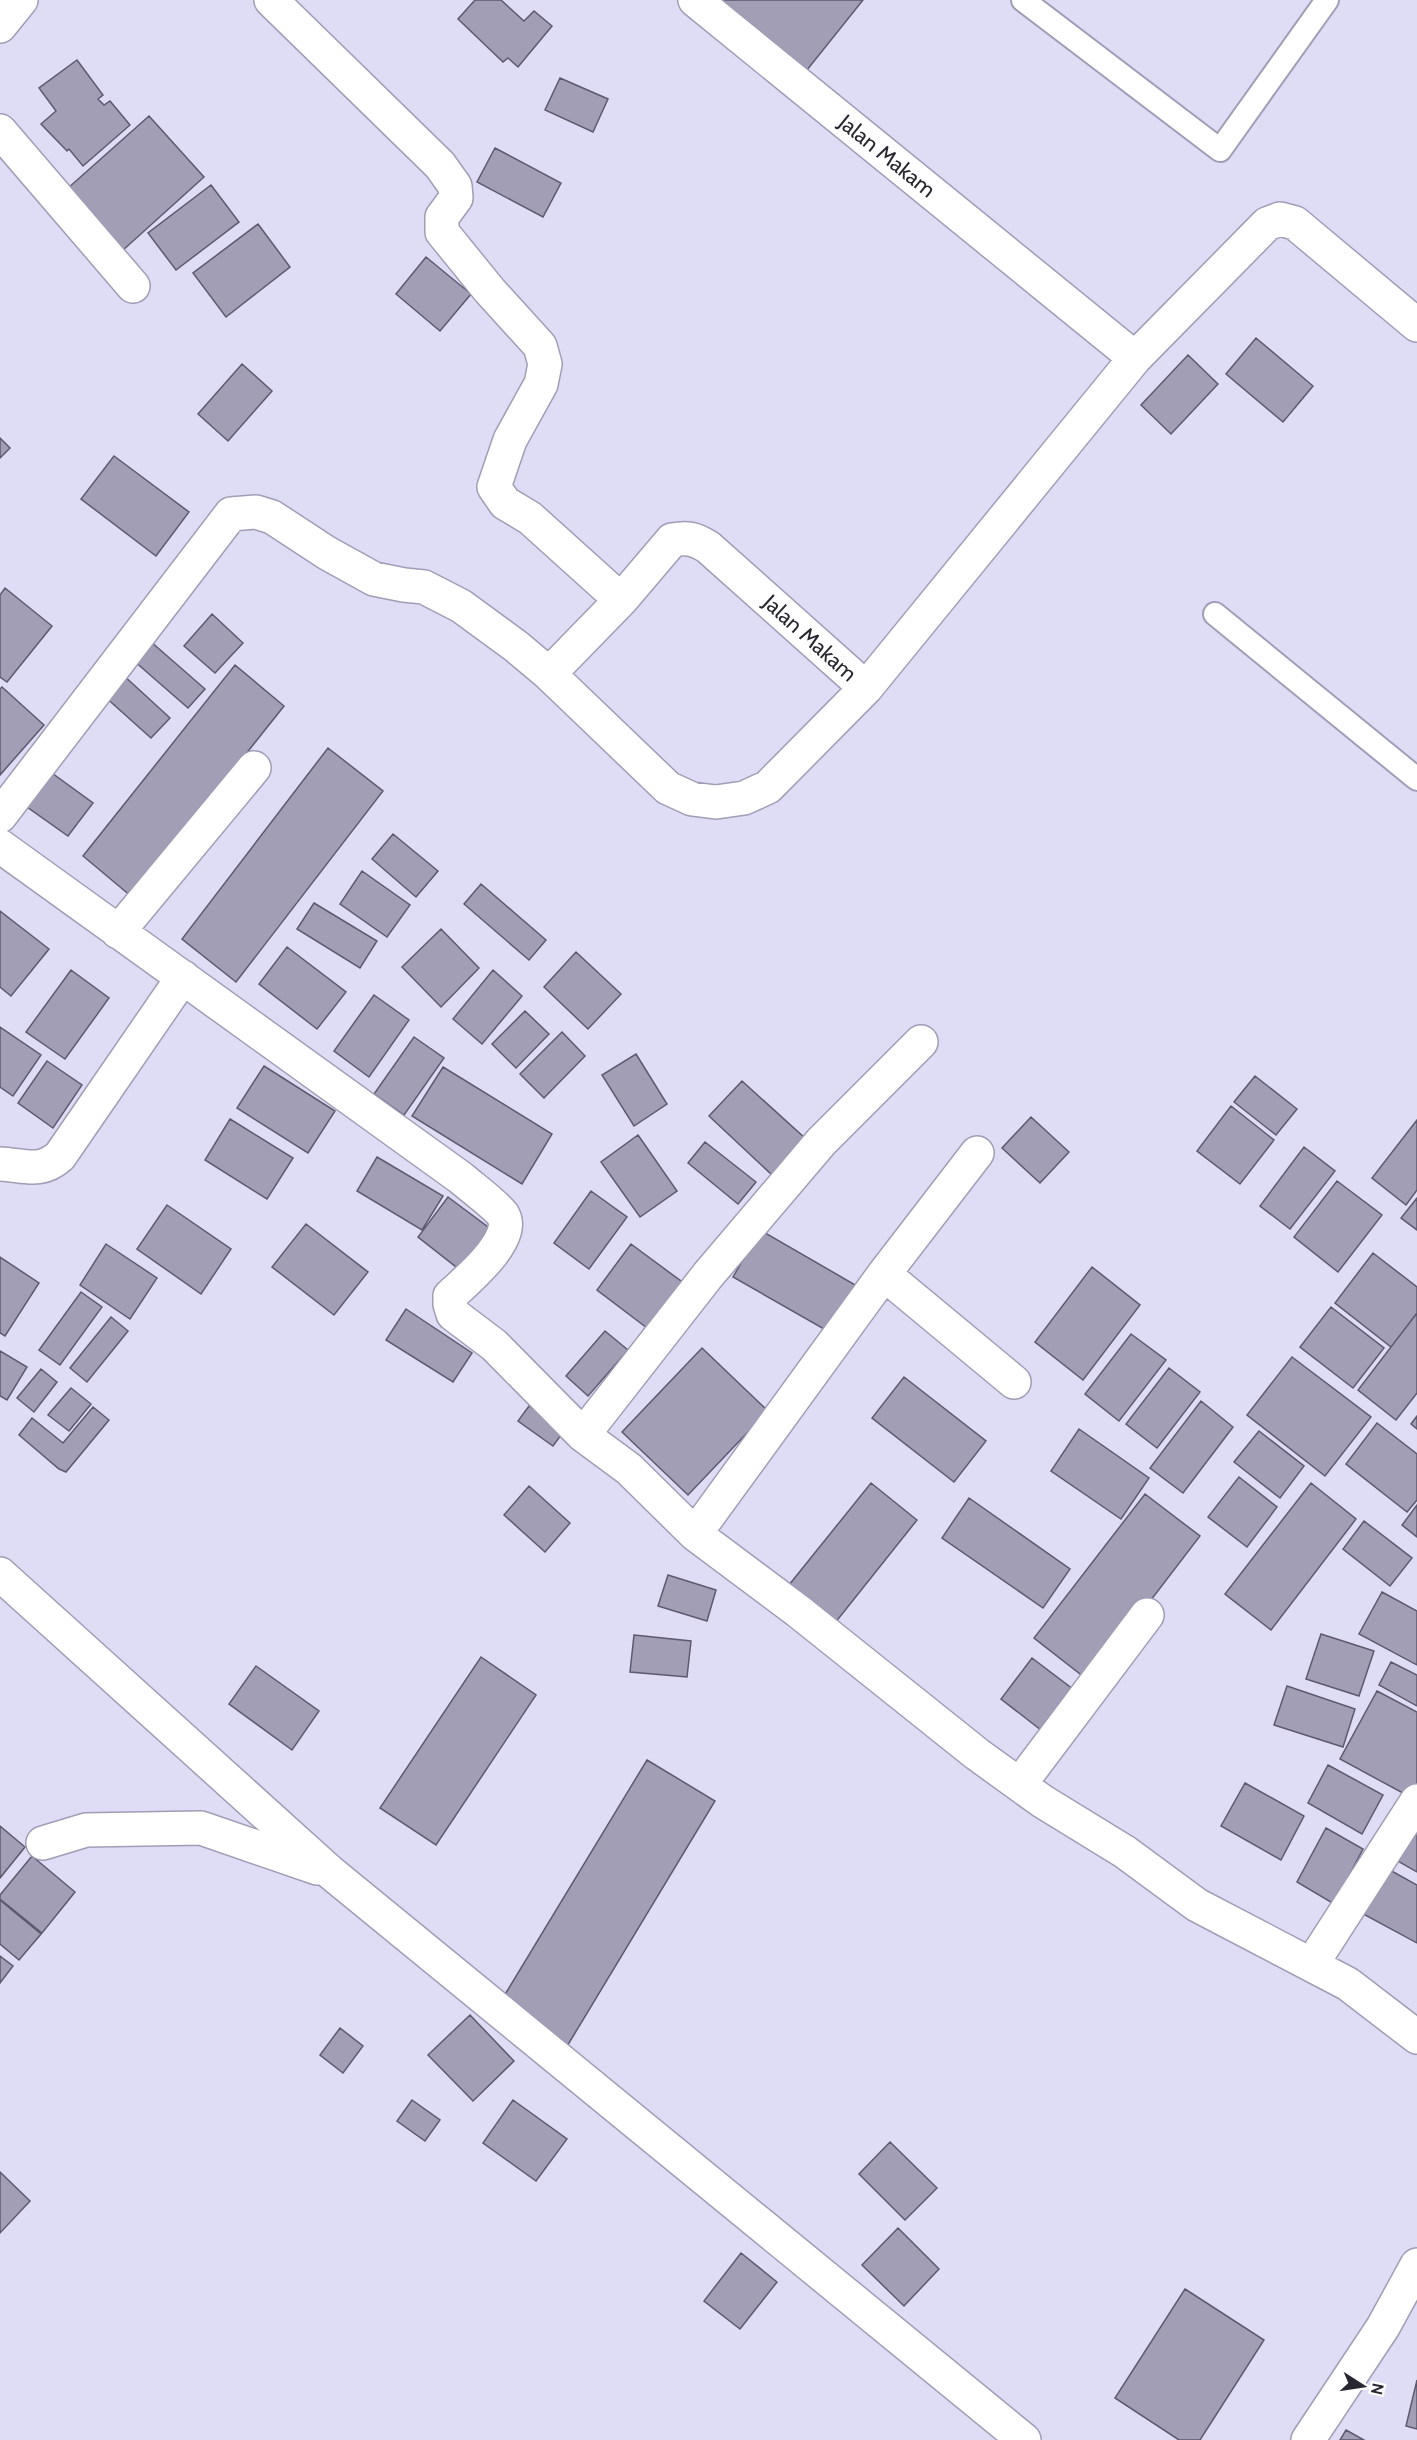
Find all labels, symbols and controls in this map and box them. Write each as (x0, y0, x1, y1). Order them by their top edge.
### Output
street label: Jalan Makam (832, 108, 941, 203)
street label: Jalan Makam (757, 588, 862, 687)
north arrow (1333, 2356, 1393, 2416)
text: N (1367, 2382, 1388, 2397)

